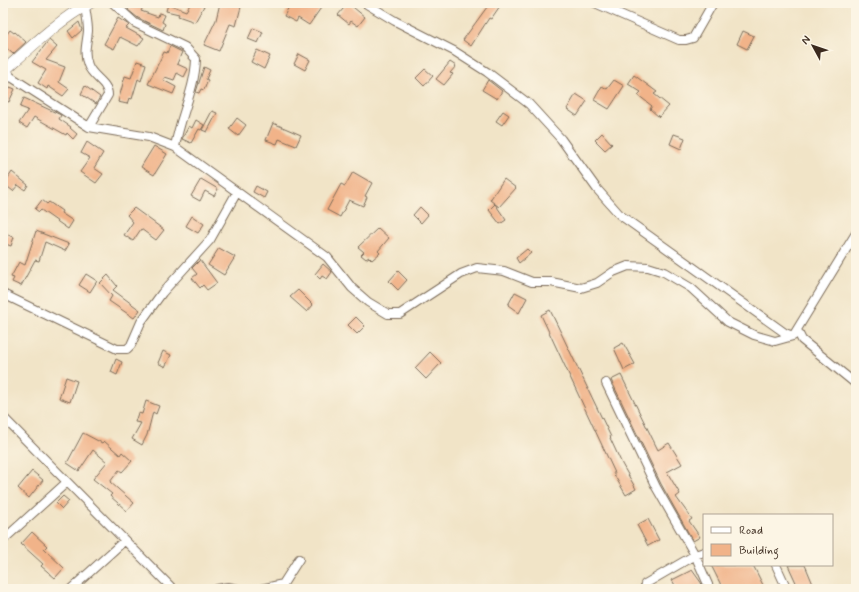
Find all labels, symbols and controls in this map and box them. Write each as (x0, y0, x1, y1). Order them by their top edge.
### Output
north arrow (793, 26, 833, 66)
text: N (798, 33, 814, 48)
legend (703, 514, 833, 566)
text: Road (739, 523, 763, 539)
text: Building (739, 543, 779, 560)

